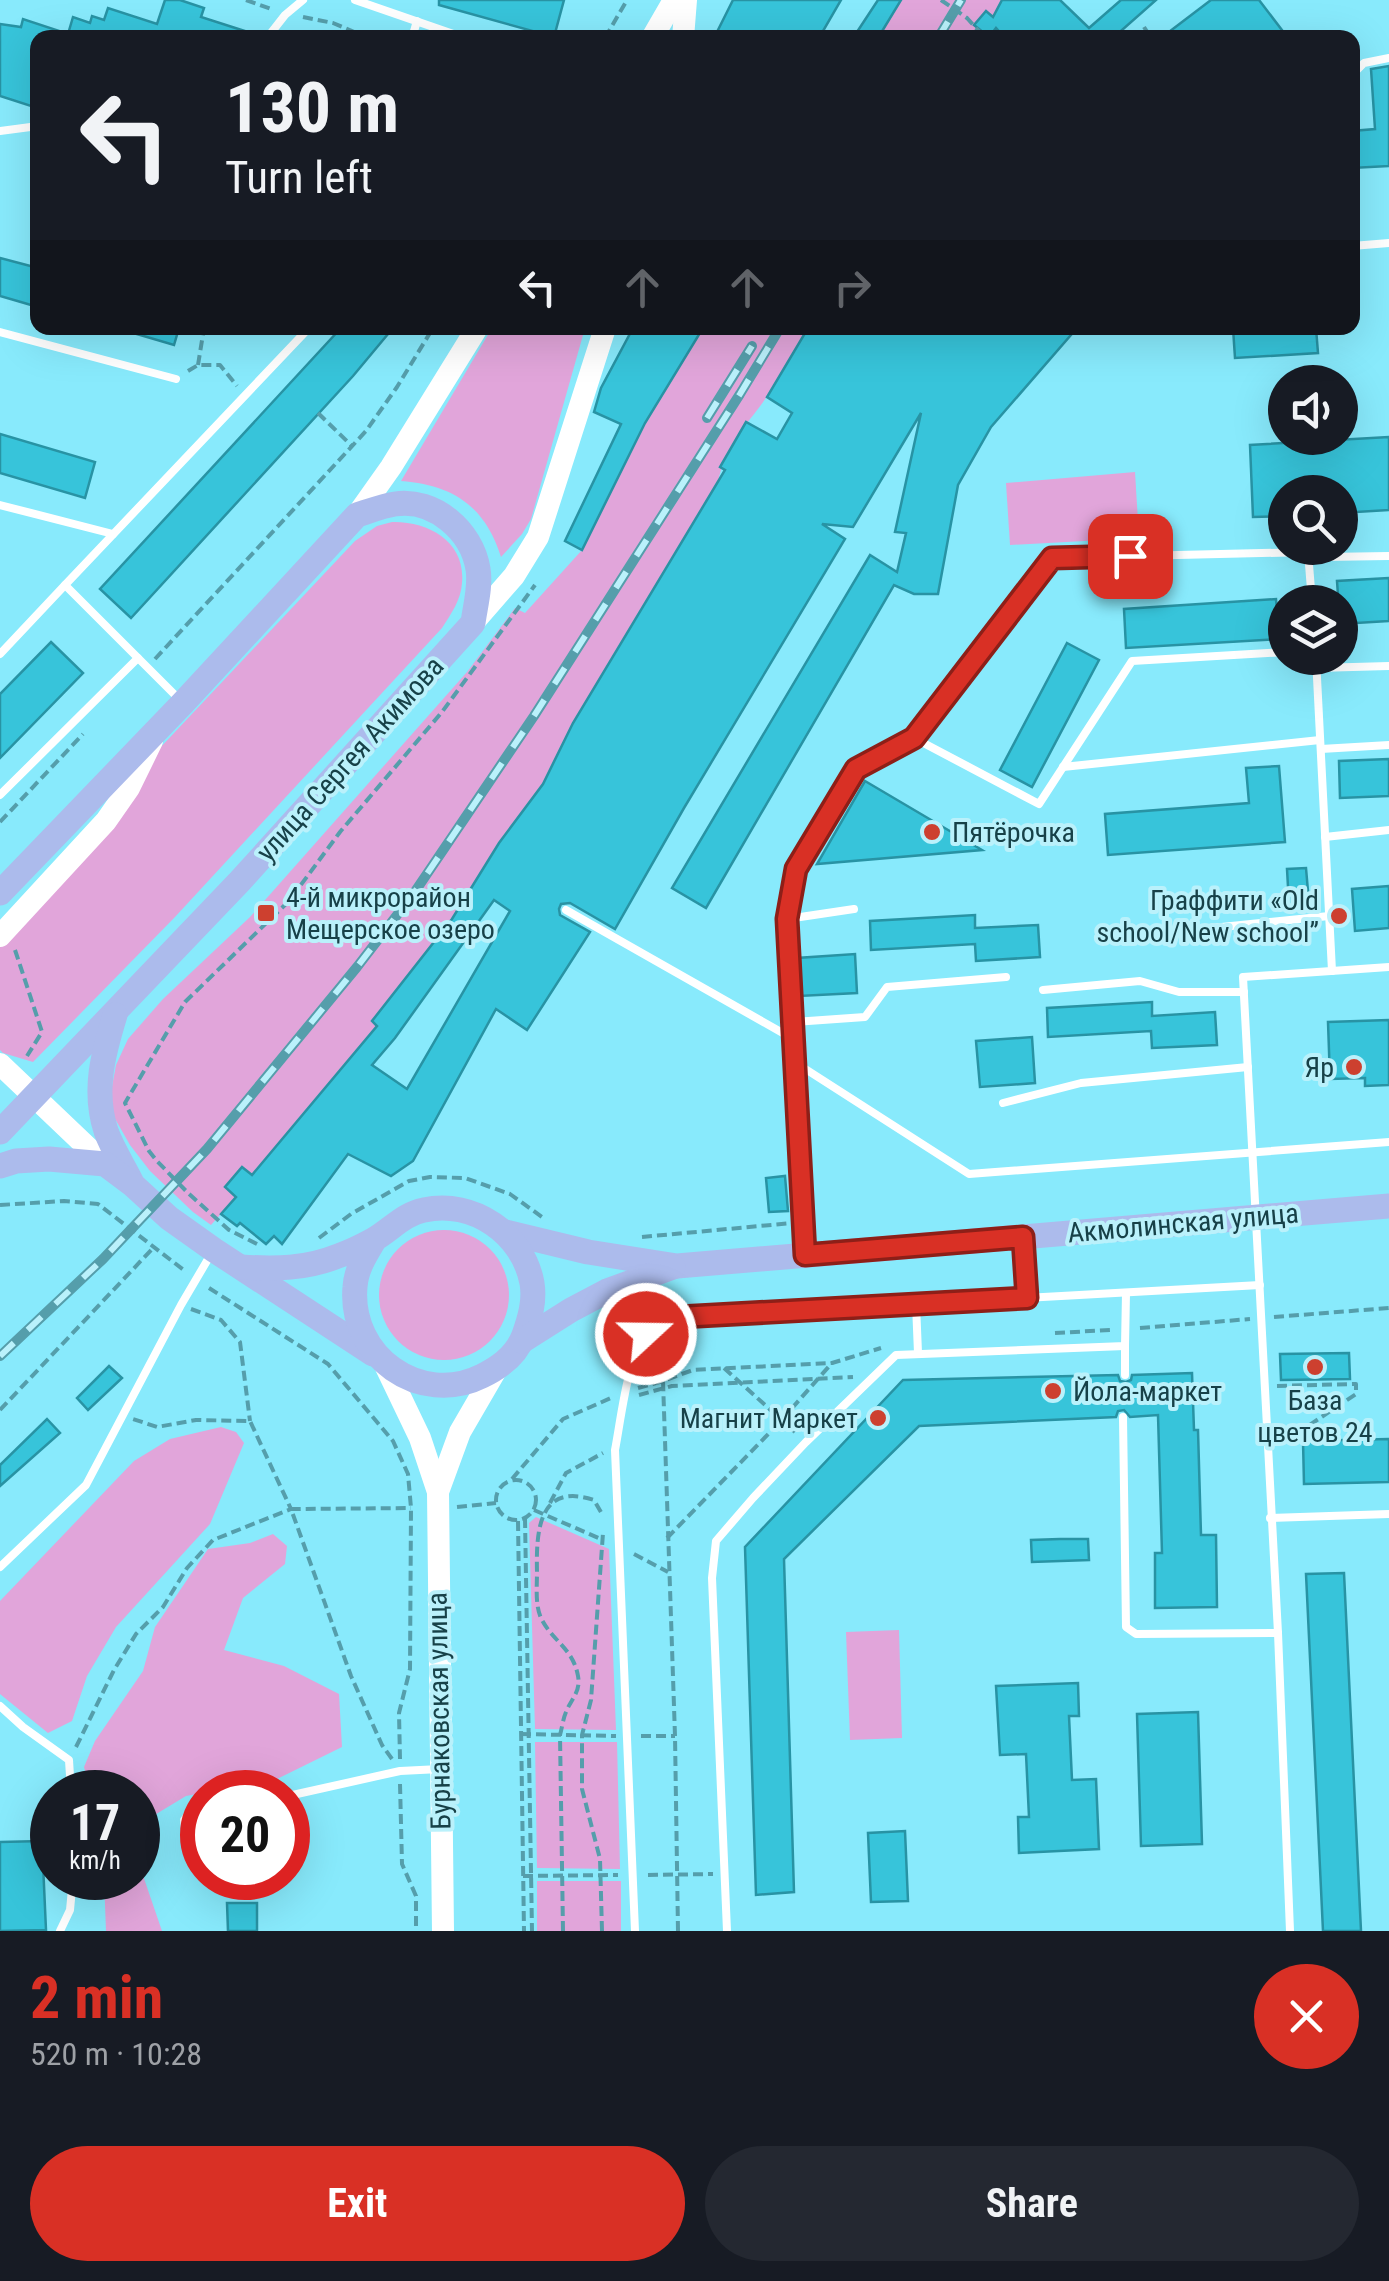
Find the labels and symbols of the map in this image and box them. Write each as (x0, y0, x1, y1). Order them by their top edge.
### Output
pin (1088, 514, 1173, 599)
street label: улица Сергея Акимова (250, 650, 450, 868)
place label: Пятёрочка (952, 816, 1075, 849)
marker: Пятёрочка (921, 821, 943, 843)
place label: 4-й микрорайон Мещерское озеро (286, 881, 495, 946)
place label: Граффити «Old school/New school” (1097, 884, 1319, 949)
marker: 4-й микрорайон Мещерское озеро (255, 902, 277, 924)
marker: Граффити «Old school/New school” (1328, 905, 1350, 927)
place label: Яр (1304, 1051, 1334, 1084)
marker: Яр (1343, 1056, 1365, 1078)
street label: Акмолинская улица (1066, 1196, 1300, 1250)
position arrow (594, 1282, 698, 1386)
marker: База цветов 24 (1304, 1356, 1326, 1378)
place label: Йола-маркет (1073, 1375, 1222, 1408)
marker: Йола-маркет (1042, 1380, 1064, 1402)
place label: База цветов 24 (1257, 1384, 1373, 1449)
place label: Магнит Маркет (680, 1402, 858, 1435)
marker: Магнит Маркет (867, 1407, 889, 1429)
street label: Бурнаковская улица (420, 1592, 458, 1830)
speed limit sign: 20 (180, 1770, 310, 1900)

